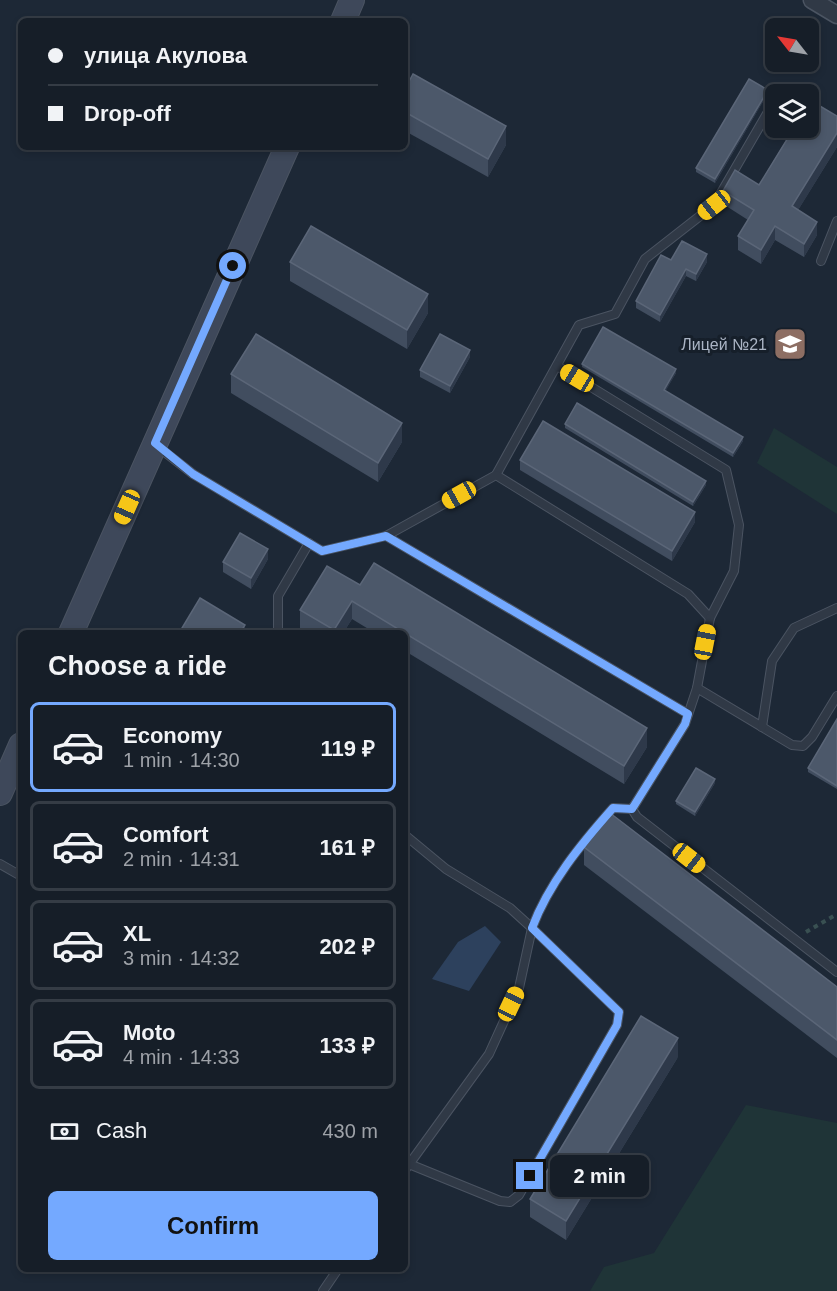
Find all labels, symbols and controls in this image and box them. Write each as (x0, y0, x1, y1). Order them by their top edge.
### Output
north arrow (765, 18, 819, 72)
map controls (765, 18, 819, 138)
text: улица Акулова (84, 43, 247, 68)
button: layers (765, 84, 819, 138)
text: Drop-off (84, 101, 171, 126)
car (694, 187, 734, 223)
route start (219, 252, 246, 279)
school or university icon: Лицей №21 (772, 326, 808, 362)
place label: Лицей №21 (681, 336, 767, 353)
car (557, 361, 597, 395)
car (439, 478, 479, 512)
car (111, 487, 143, 527)
car (693, 623, 717, 661)
text: Choose a ride (48, 651, 227, 681)
icon: car (51, 720, 105, 774)
text: Economy (123, 723, 222, 748)
text: 119 ₽ (321, 736, 375, 761)
text: 1 min · 14:30 (123, 749, 240, 771)
icon: car (51, 819, 105, 873)
text: Comfort (123, 822, 209, 847)
text: 161 ₽ (319, 835, 375, 860)
car (669, 840, 709, 876)
text: 2 min · 14:31 (123, 848, 240, 870)
icon: car (51, 918, 105, 972)
text: XL (123, 921, 151, 946)
text: 202 ₽ (319, 934, 375, 959)
text: 3 min · 14:32 (123, 947, 240, 969)
car (495, 984, 527, 1024)
icon: car (51, 1017, 105, 1071)
text: Moto (123, 1020, 176, 1045)
text: 133 ₽ (319, 1033, 375, 1058)
text: 4 min · 14:33 (123, 1046, 240, 1068)
icon: cash (48, 1115, 81, 1148)
text: Cash (96, 1118, 147, 1143)
text: 430 m (322, 1120, 378, 1142)
callout: 2 min (551, 1155, 650, 1197)
route end (516, 1162, 543, 1189)
text: 2 min (573, 1165, 626, 1187)
button: Confirm (48, 1191, 378, 1260)

